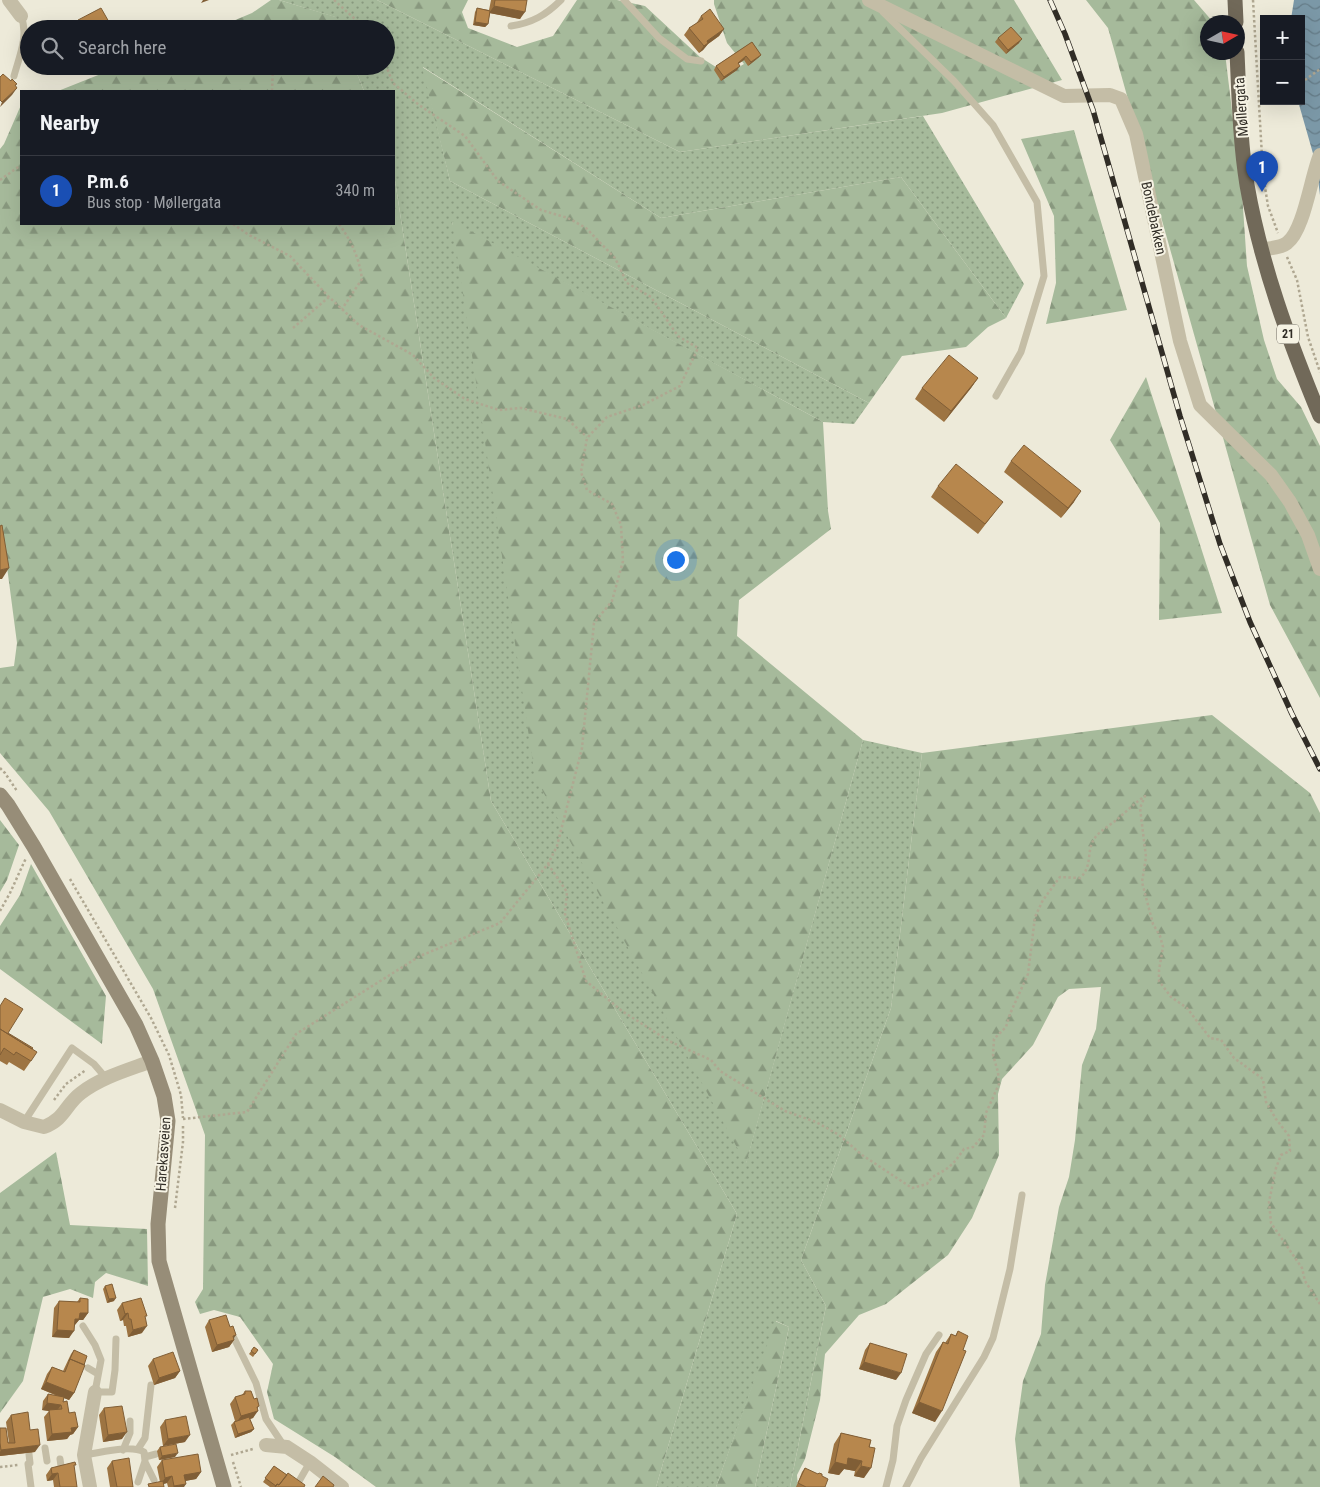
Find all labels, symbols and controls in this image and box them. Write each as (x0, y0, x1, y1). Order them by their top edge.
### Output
north arrow (1200, 15, 1245, 60)
map controls (1260, 15, 1305, 105)
button: + (1260, 15, 1305, 60)
search box (20, 20, 395, 75)
icon: search (38, 34, 66, 62)
text: Search here (78, 36, 166, 59)
button: − (1260, 60, 1305, 105)
street label: Møllergata (1231, 77, 1251, 137)
text: Nearby (40, 111, 99, 135)
pin: 1 (1246, 151, 1278, 192)
text: P.m.6 (87, 170, 129, 193)
street label: Bondebakken (1138, 180, 1170, 256)
text: 1 (52, 181, 60, 200)
text: 340 m (336, 181, 375, 200)
text: Bus stop · Møllergata (87, 193, 221, 212)
road number: 21 (1277, 324, 1299, 344)
your location (663, 547, 689, 573)
street label: Harekasveien (152, 1116, 174, 1192)

